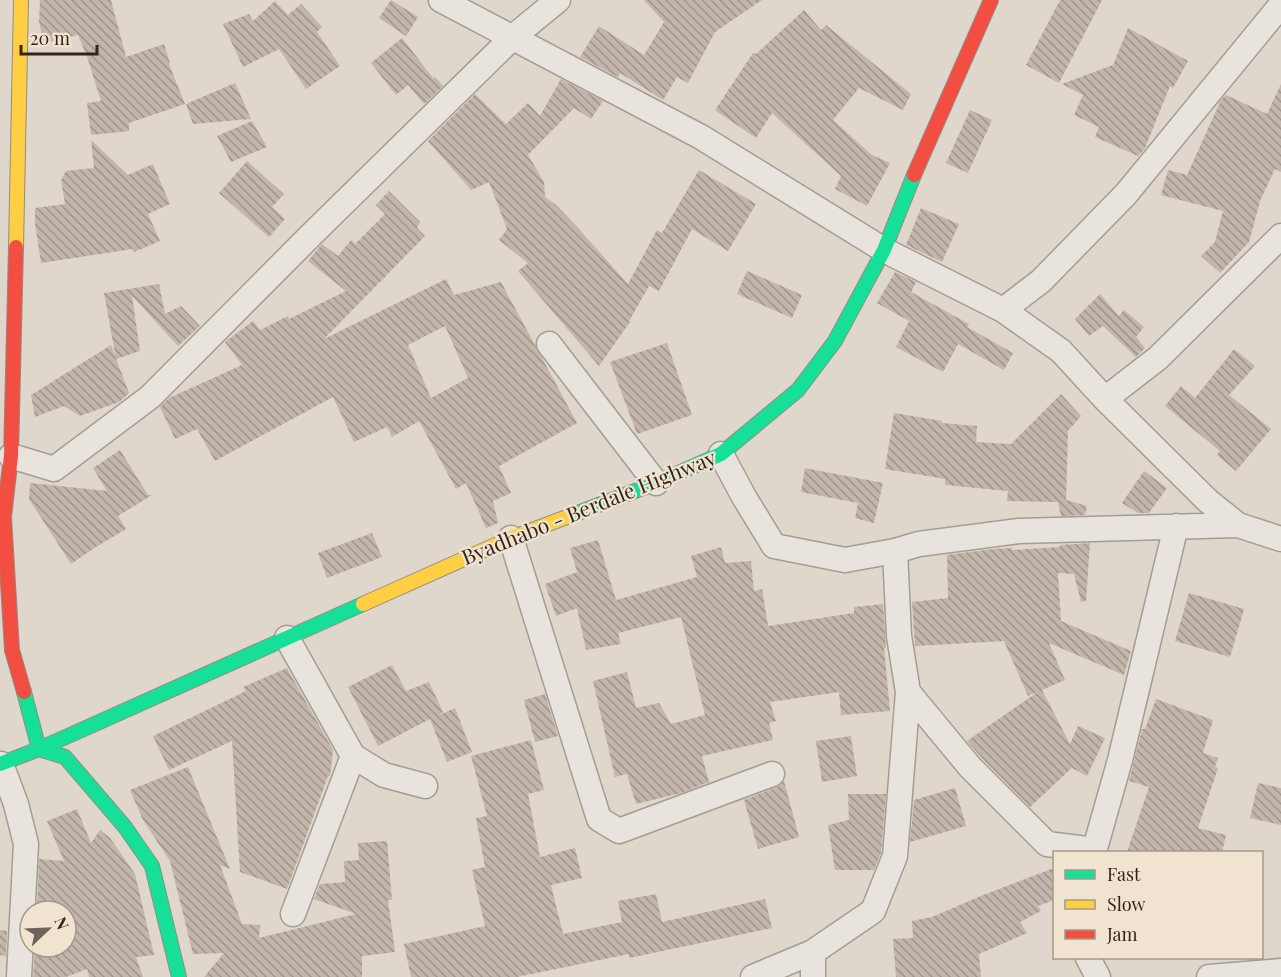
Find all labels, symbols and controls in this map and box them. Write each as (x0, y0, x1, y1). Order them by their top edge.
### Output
scale bar (21, 18, 98, 56)
text: 20 m (30, 26, 70, 50)
street label: Byadhabo - Berdale Highway (457, 442, 720, 570)
legend (1053, 851, 1263, 959)
text: Fast (1107, 862, 1141, 886)
text: Slow (1107, 892, 1145, 916)
north arrow (18, 899, 78, 959)
text: N (50, 914, 74, 933)
text: Jam (1106, 922, 1137, 946)

